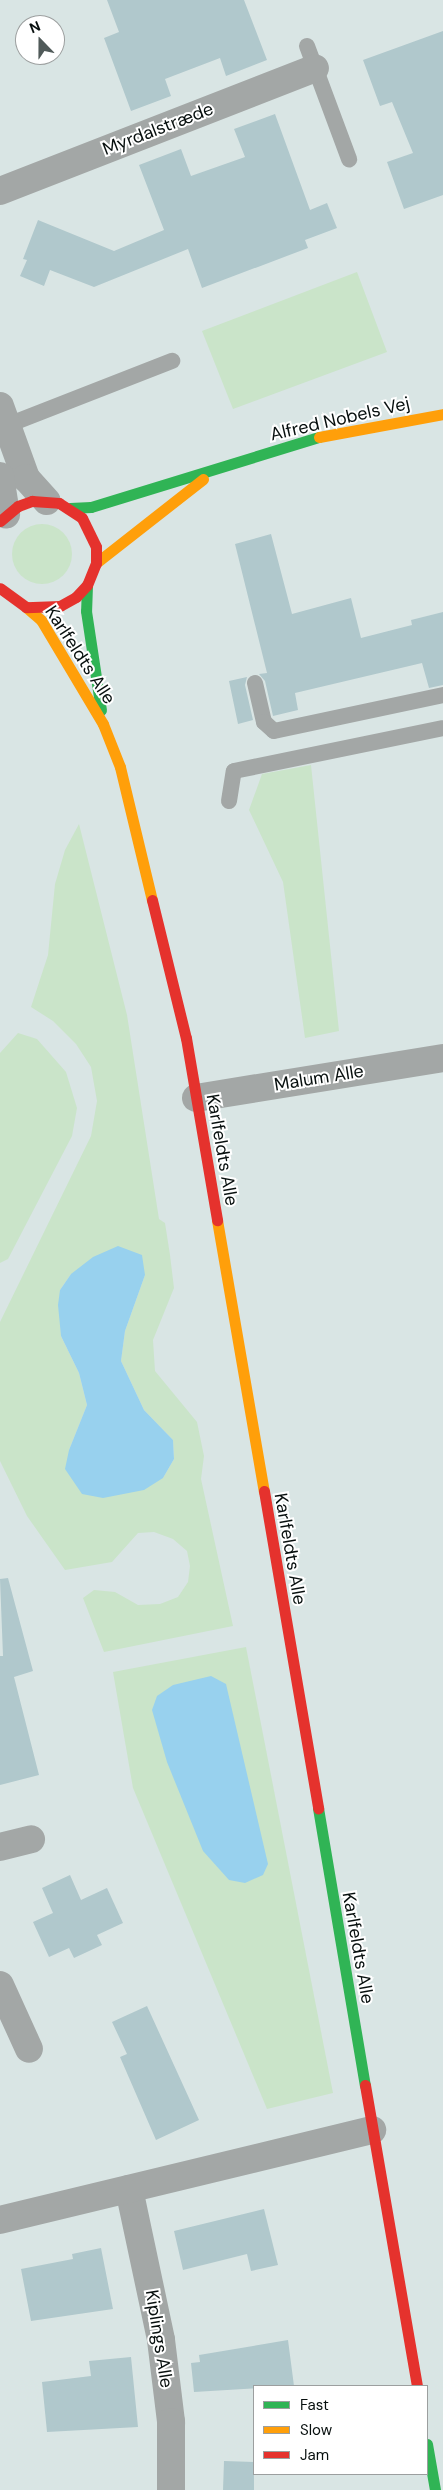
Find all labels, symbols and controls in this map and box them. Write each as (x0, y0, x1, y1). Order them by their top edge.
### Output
north arrow (15, 15, 65, 65)
text: N (27, 17, 43, 37)
street label: Myrdalstræde (100, 98, 216, 160)
street label: Alfred Nobels Vej (268, 392, 412, 446)
street label: Karlfeldts Alle (40, 602, 120, 708)
street label: Malum Alle (273, 1060, 365, 1096)
street label: Karlfeldts Alle (202, 1093, 242, 1207)
street label: Karlfeldts Alle (270, 1492, 310, 1606)
street label: Karlfeldts Alle (338, 1891, 378, 2005)
street label: Kiplings Alle (141, 2288, 177, 2390)
legend (253, 2385, 428, 2475)
text: Fast (300, 2395, 329, 2415)
text: Slow (300, 2420, 332, 2440)
text: Jam (300, 2445, 329, 2465)

